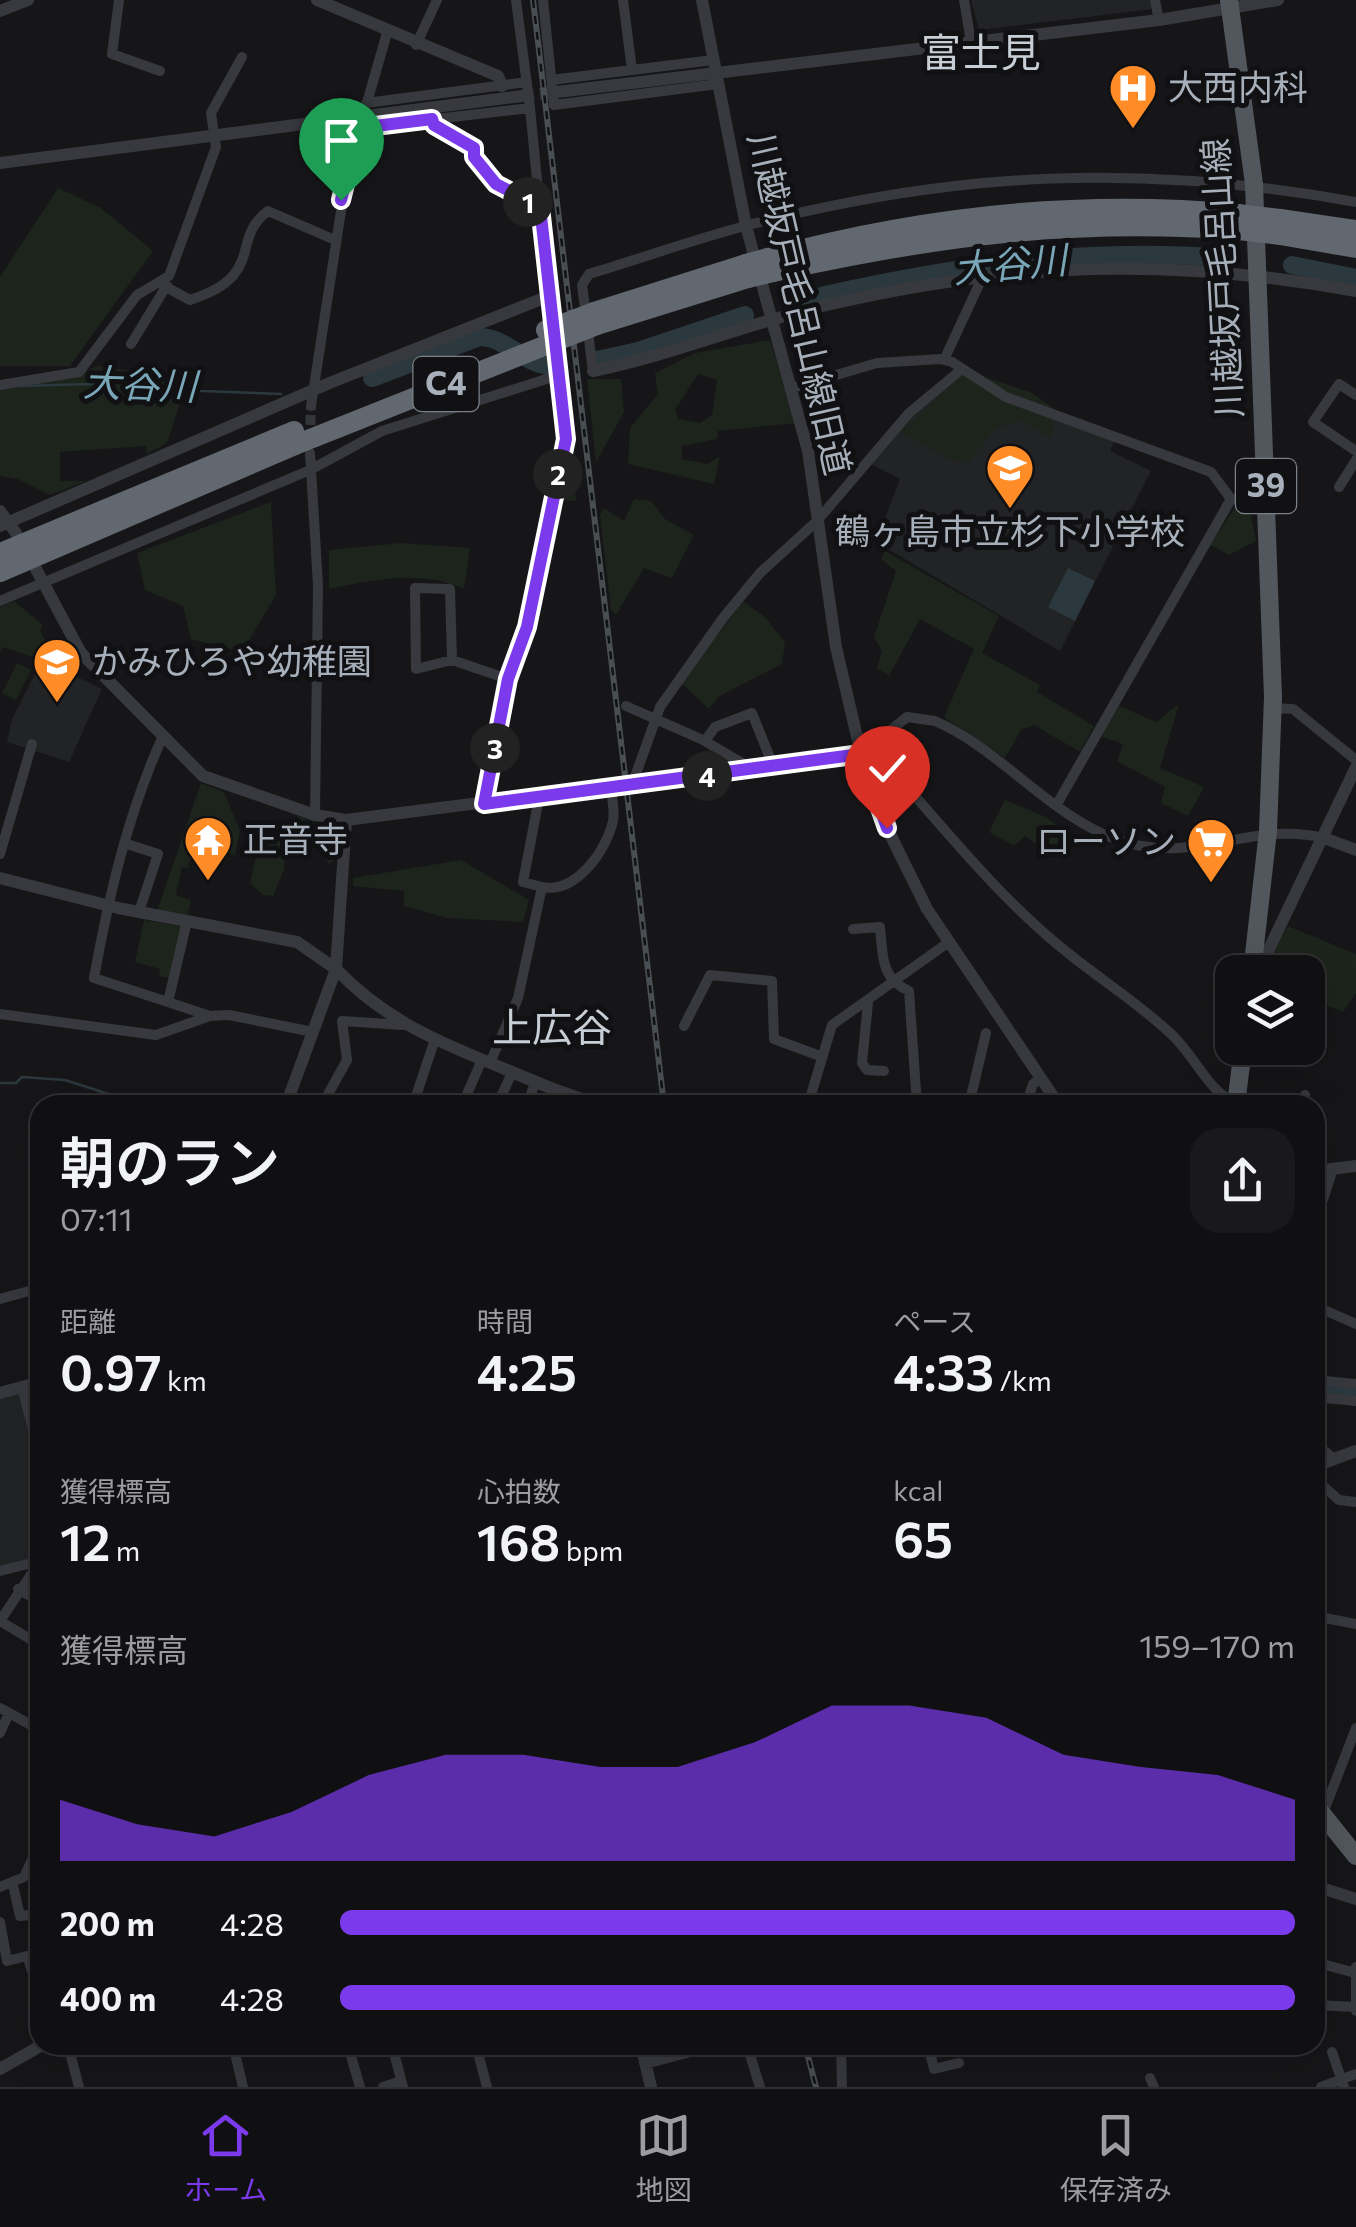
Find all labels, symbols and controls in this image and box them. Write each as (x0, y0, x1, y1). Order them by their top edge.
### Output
district label: 富士見 (921, 26, 1041, 75)
hospital icon: 大西内科 (1107, 62, 1159, 130)
place label: 大西内科 (1168, 64, 1308, 107)
pin (299, 98, 384, 201)
icon: arrive (314, 113, 369, 168)
street label: 川越坂戸毛呂山線旧道 (741, 128, 862, 479)
street label: 川越坂戸毛呂山線 (1192, 137, 1249, 419)
pin: 1 (503, 177, 553, 227)
text: 1 (522, 185, 534, 219)
water label: 大谷川 (951, 234, 1073, 291)
water label: 大谷川 (82, 357, 202, 408)
road number: C4 (414, 357, 478, 411)
school or university icon: 鶴ヶ島市立杉下小学校 (984, 442, 1036, 510)
pin: 2 (533, 449, 583, 499)
text: 2 (550, 457, 566, 491)
road number: 39 (1236, 459, 1296, 513)
place label: 鶴ヶ島市立杉下小学校 (835, 508, 1185, 551)
school or university icon: かみひろや幼稚園 (31, 636, 83, 704)
place label: かみひろや幼稚園 (92, 638, 372, 681)
pin: 3 (470, 723, 520, 773)
pin (845, 726, 930, 829)
text: 3 (487, 731, 503, 765)
icon: check (860, 741, 915, 796)
pin: 4 (682, 751, 732, 801)
text: 4 (698, 759, 716, 793)
temple icon: 正音寺 (182, 814, 234, 882)
place label: 正音寺 (243, 816, 348, 859)
supermarket icon: ローソン (1185, 816, 1237, 884)
place label: ローソン (1036, 818, 1176, 861)
map controls (1215, 955, 1325, 1065)
button: layers (1215, 955, 1325, 1065)
district label: 上広谷 (492, 1001, 612, 1050)
text: 朝のラン (60, 1127, 280, 1194)
button: share (1190, 1128, 1295, 1233)
text: 07:11 (60, 1198, 133, 1238)
text: 距離 (60, 1304, 116, 1338)
text: 時間 (477, 1304, 533, 1338)
text: ペース (893, 1304, 976, 1338)
text: 0.97 (60, 1340, 162, 1401)
text: 4:25 (477, 1340, 577, 1401)
text: 4:33 (893, 1340, 994, 1401)
text: km (162, 1363, 207, 1397)
text: /km (994, 1363, 1052, 1397)
text: kcal (893, 1473, 943, 1507)
text: 獲得標高 (60, 1474, 172, 1508)
text: 心拍数 (477, 1474, 561, 1508)
text: 65 (893, 1507, 953, 1568)
text: 12 (60, 1510, 110, 1571)
text: 168 (477, 1510, 560, 1571)
text: m (110, 1533, 140, 1567)
text: bpm (560, 1533, 623, 1567)
text: 159–170 m (1139, 1625, 1295, 1665)
text: 獲得標高 (60, 1629, 188, 1669)
text: 200 m (60, 1903, 155, 1943)
text: 4:28 (220, 1903, 284, 1943)
text: 400 m (60, 1978, 156, 2018)
text: 4:28 (220, 1978, 284, 2018)
tab: ホーム (184, 2108, 267, 2208)
tab: 地図 (636, 2108, 692, 2208)
tab: 保存済み (1060, 2108, 1172, 2208)

